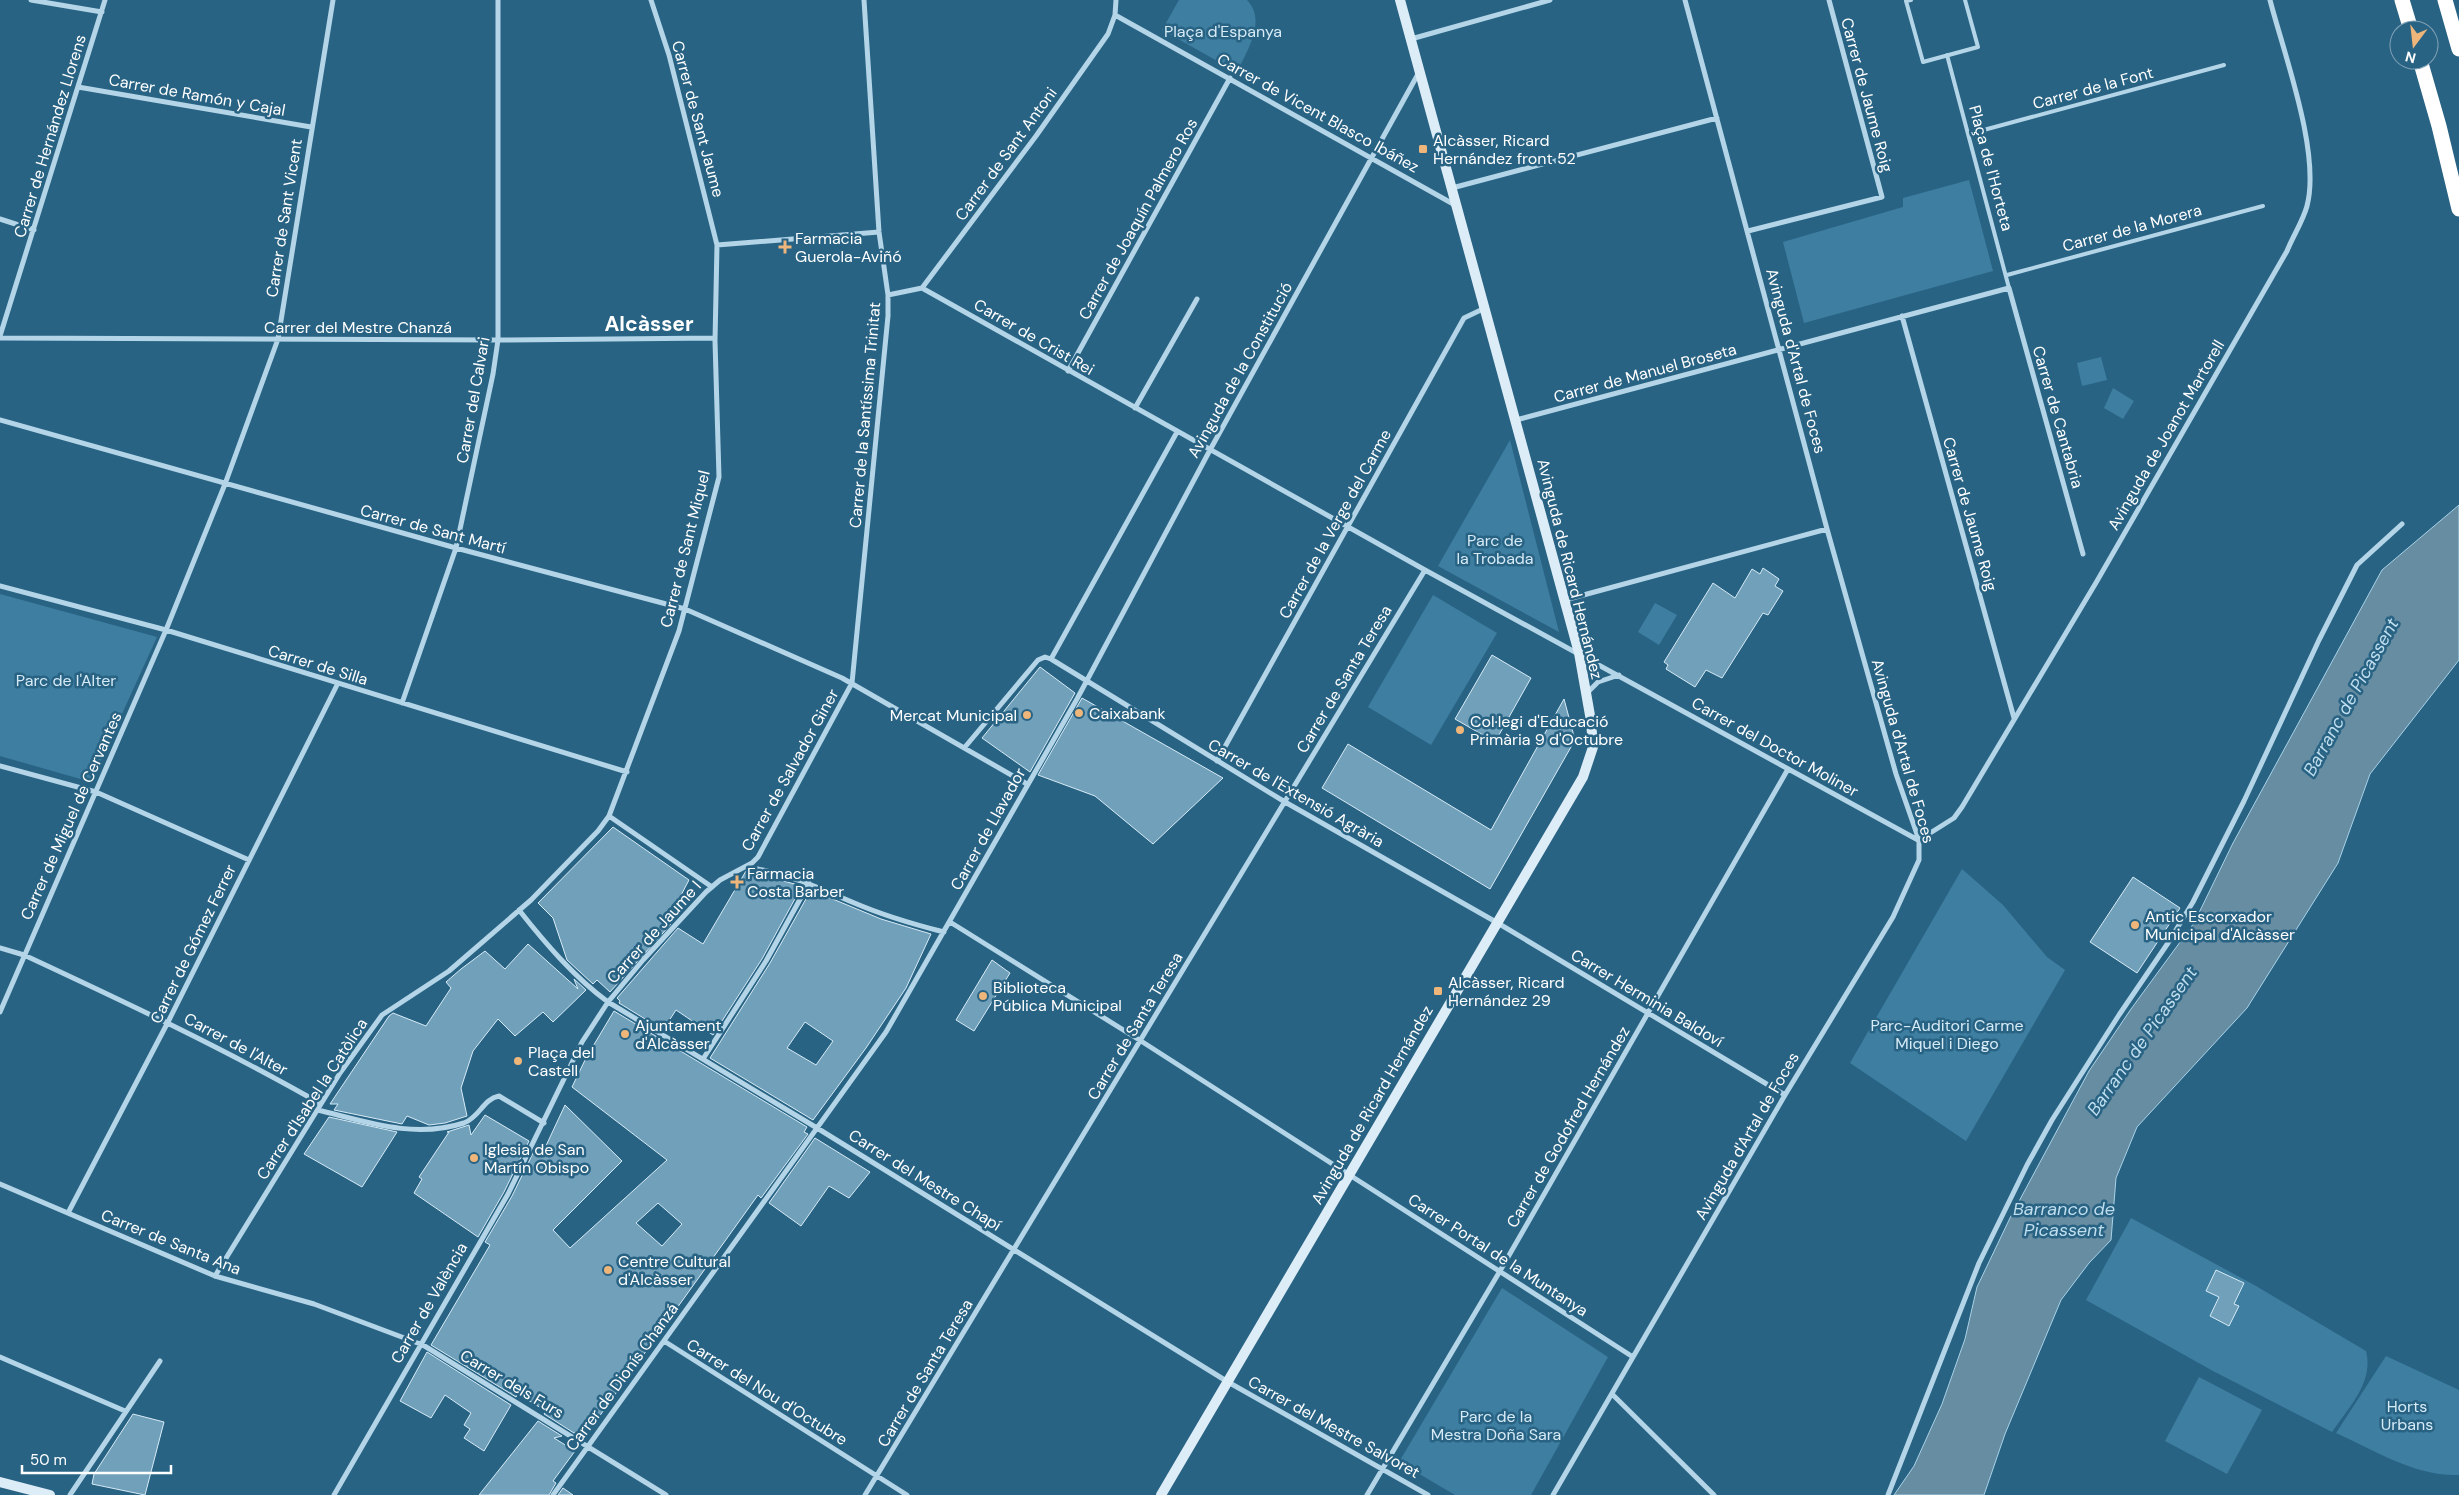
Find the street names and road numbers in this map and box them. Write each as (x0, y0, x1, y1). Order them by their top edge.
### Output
street label: Carrer de Jaume Roig (1836, 15, 1898, 175)
street label: Carrer de Hernández Llorens (9, 32, 91, 240)
street label: Carrer de Sant Jaume (667, 38, 729, 200)
street label: Carrer de Vicent Blasco Ibáñez (1213, 49, 1423, 177)
street label: Carrer de la Font (2030, 62, 2156, 114)
street label: Carrer de Ramón y Cajal (107, 69, 287, 121)
street label: Carrer de Sant Antoni (950, 83, 1062, 225)
street label: Plaça de l'Horteta (1964, 103, 2018, 233)
street label: Carrer de Joaquín Palmero Ros (1074, 115, 1202, 323)
street label: Carrer de Sant Vicent (261, 137, 307, 299)
street label: Carrer de la Morera (2060, 199, 2204, 257)
street label: Avinguda d'Artal de Foces (1761, 266, 1831, 456)
street label: Avinguda de la Constitució (1183, 278, 1297, 462)
street label: Carrer de Crist Rei (970, 294, 1098, 380)
street label: Carrer de la Santíssima Trinitat (845, 301, 885, 529)
street label: Carrer del Mestre Chanzá (264, 317, 452, 338)
street label: Carrer del Calvari (452, 335, 494, 465)
street label: Avinguda de Joanot Martorell (2103, 336, 2229, 534)
street label: Carrer de Manuel Broseta (1551, 338, 1739, 408)
street label: Carrer de Cantabria (2028, 343, 2088, 491)
street label: Carrer de la Verge del Carme (1274, 425, 1396, 623)
street label: Carrer de Jaume Roig (1938, 435, 2002, 593)
street label: Avinguda de Ricard Hernández (1532, 457, 1608, 681)
street label: Carrer de Sant Miquel (655, 468, 715, 630)
street label: Carrer de Sant Martí (358, 499, 509, 559)
street label: Carrer de Santa Teresa (1292, 601, 1396, 757)
street label: Carrer de Silla (266, 640, 370, 690)
street label: Avinguda d'Artal de Foces (1867, 656, 1939, 846)
street label: Carrer de Salvador Giner (737, 685, 843, 855)
street label: Carrer del Doctor Moliner (1688, 692, 1862, 802)
street label: Carrer de Miguel de Cervantes (16, 709, 126, 923)
street label: Carrer de l'Extensió Agrària (1204, 734, 1388, 852)
street label: Carrer de Llavador (946, 764, 1030, 894)
street label: Carrer de Gómez Ferrer (145, 861, 241, 1027)
street label: Carrer de Jaume I (602, 876, 706, 988)
street label: Carrer Herminia Baldoví (1567, 944, 1727, 1052)
street label: Carrer de Santa Teresa (1083, 948, 1187, 1104)
street label: Avinguda de Ricard Hernández (1306, 1002, 1438, 1208)
street label: Carrer de l'Alter (180, 1008, 292, 1080)
street label: Carrer d'Isabel la Catòlica (252, 1014, 372, 1184)
street label: Carrer de Godofred Hernández (1502, 1022, 1634, 1232)
street label: Avinguda d'Artal de Foces (1690, 1048, 1804, 1224)
street label: Carrer del Mestre Chapí (845, 1124, 1006, 1236)
street label: Carrer Portal de la Muntanya (1404, 1189, 1592, 1321)
street label: Carrer de Santa Ana (98, 1204, 244, 1280)
street label: Carrer de València (386, 1239, 472, 1367)
street label: Carrer de Santa Teresa (873, 1295, 977, 1451)
street label: Carrer de Dionís Chanzá (561, 1299, 683, 1455)
street label: Carrer del Nou d'Octubre (683, 1334, 851, 1450)
street label: Carrer dels Furs (456, 1345, 568, 1423)
street label: Carrer del Mestre Salvoret (1244, 1371, 1424, 1483)

